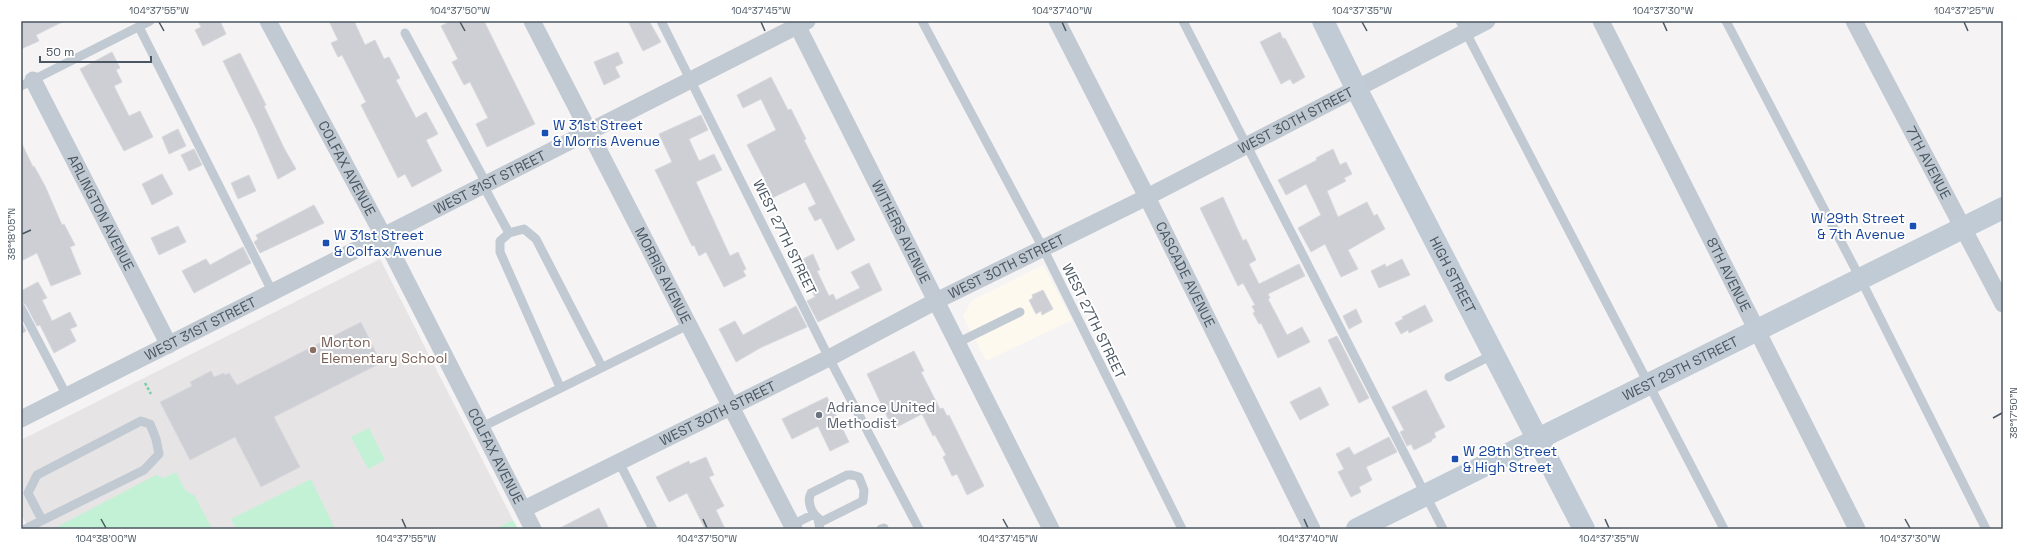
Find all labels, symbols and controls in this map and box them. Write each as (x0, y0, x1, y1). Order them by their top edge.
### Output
text: 104°37'55"W (129, 4, 189, 17)
text: 104°37'50"W (430, 4, 490, 17)
text: 104°37'45"W (731, 4, 791, 17)
text: 104°37'40"W (1032, 4, 1092, 17)
text: 104°37'35"W (1332, 4, 1392, 17)
text: 104°37'30"W (1633, 4, 1693, 17)
text: 104°37'25"W (1934, 4, 1994, 17)
scale bar (40, 38, 151, 64)
text: 50 m (46, 44, 74, 60)
street label: WEST 30TH STREET (1235, 83, 1356, 157)
place label: W 31st Street & Morris Avenue (553, 116, 660, 150)
street label: COLFAX AVENUE (314, 117, 380, 219)
street label: 7TH AVENUE (1902, 123, 1955, 202)
marker: W 31st Street & Morris Avenue (540, 128, 550, 138)
street label: WEST 31ST STREET (431, 146, 549, 218)
street label: ARLINGTON AVENUE (64, 152, 138, 274)
street label: WEST 27TH STREET (749, 176, 821, 298)
street label: WITHERS AVENUE (868, 177, 935, 286)
text: 38°18'05"N (5, 208, 18, 260)
place label: W 29th Street & 7th Avenue (1811, 209, 1905, 243)
street label: CASCADE AVENUE (1152, 218, 1219, 330)
marker: W 29th Street & 7th Avenue (1908, 221, 1918, 231)
street label: MORRIS AVENUE (631, 224, 695, 326)
place label: W 31st Street & Colfax Avenue (334, 226, 442, 260)
street label: WEST 30TH STREET (945, 230, 1068, 303)
street label: HIGH STREET (1425, 233, 1480, 316)
street label: 8TH AVENUE (1703, 235, 1755, 315)
marker: W 31st Street & Colfax Avenue (321, 238, 331, 248)
street label: WEST 27TH STREET (1058, 260, 1130, 382)
street label: WEST 31ST STREET (141, 293, 259, 364)
street label: WEST 29TH STREET (1619, 332, 1741, 405)
place label: Morton Elementary School (321, 333, 447, 367)
marker: Morton Elementary School (308, 345, 318, 355)
street label: WEST 30TH STREET (656, 377, 779, 450)
text: 38°17'50"N (2007, 387, 2020, 439)
place label: Adriance United Methodist (827, 398, 935, 432)
street label: COLFAX AVENUE (464, 405, 528, 507)
marker: Adriance United Methodist (814, 410, 824, 420)
place label: W 29th Street & High Street (1463, 442, 1557, 476)
marker: W 29th Street & High Street (1450, 454, 1460, 464)
text: 104°38'00"W (75, 532, 137, 545)
text: 104°37'55"W (376, 532, 436, 545)
text: 104°37'50"W (677, 532, 737, 545)
text: 104°37'45"W (978, 532, 1038, 545)
text: 104°37'40"W (1278, 532, 1338, 545)
text: 104°37'35"W (1579, 532, 1639, 545)
text: 104°37'30"W (1880, 532, 1940, 545)

